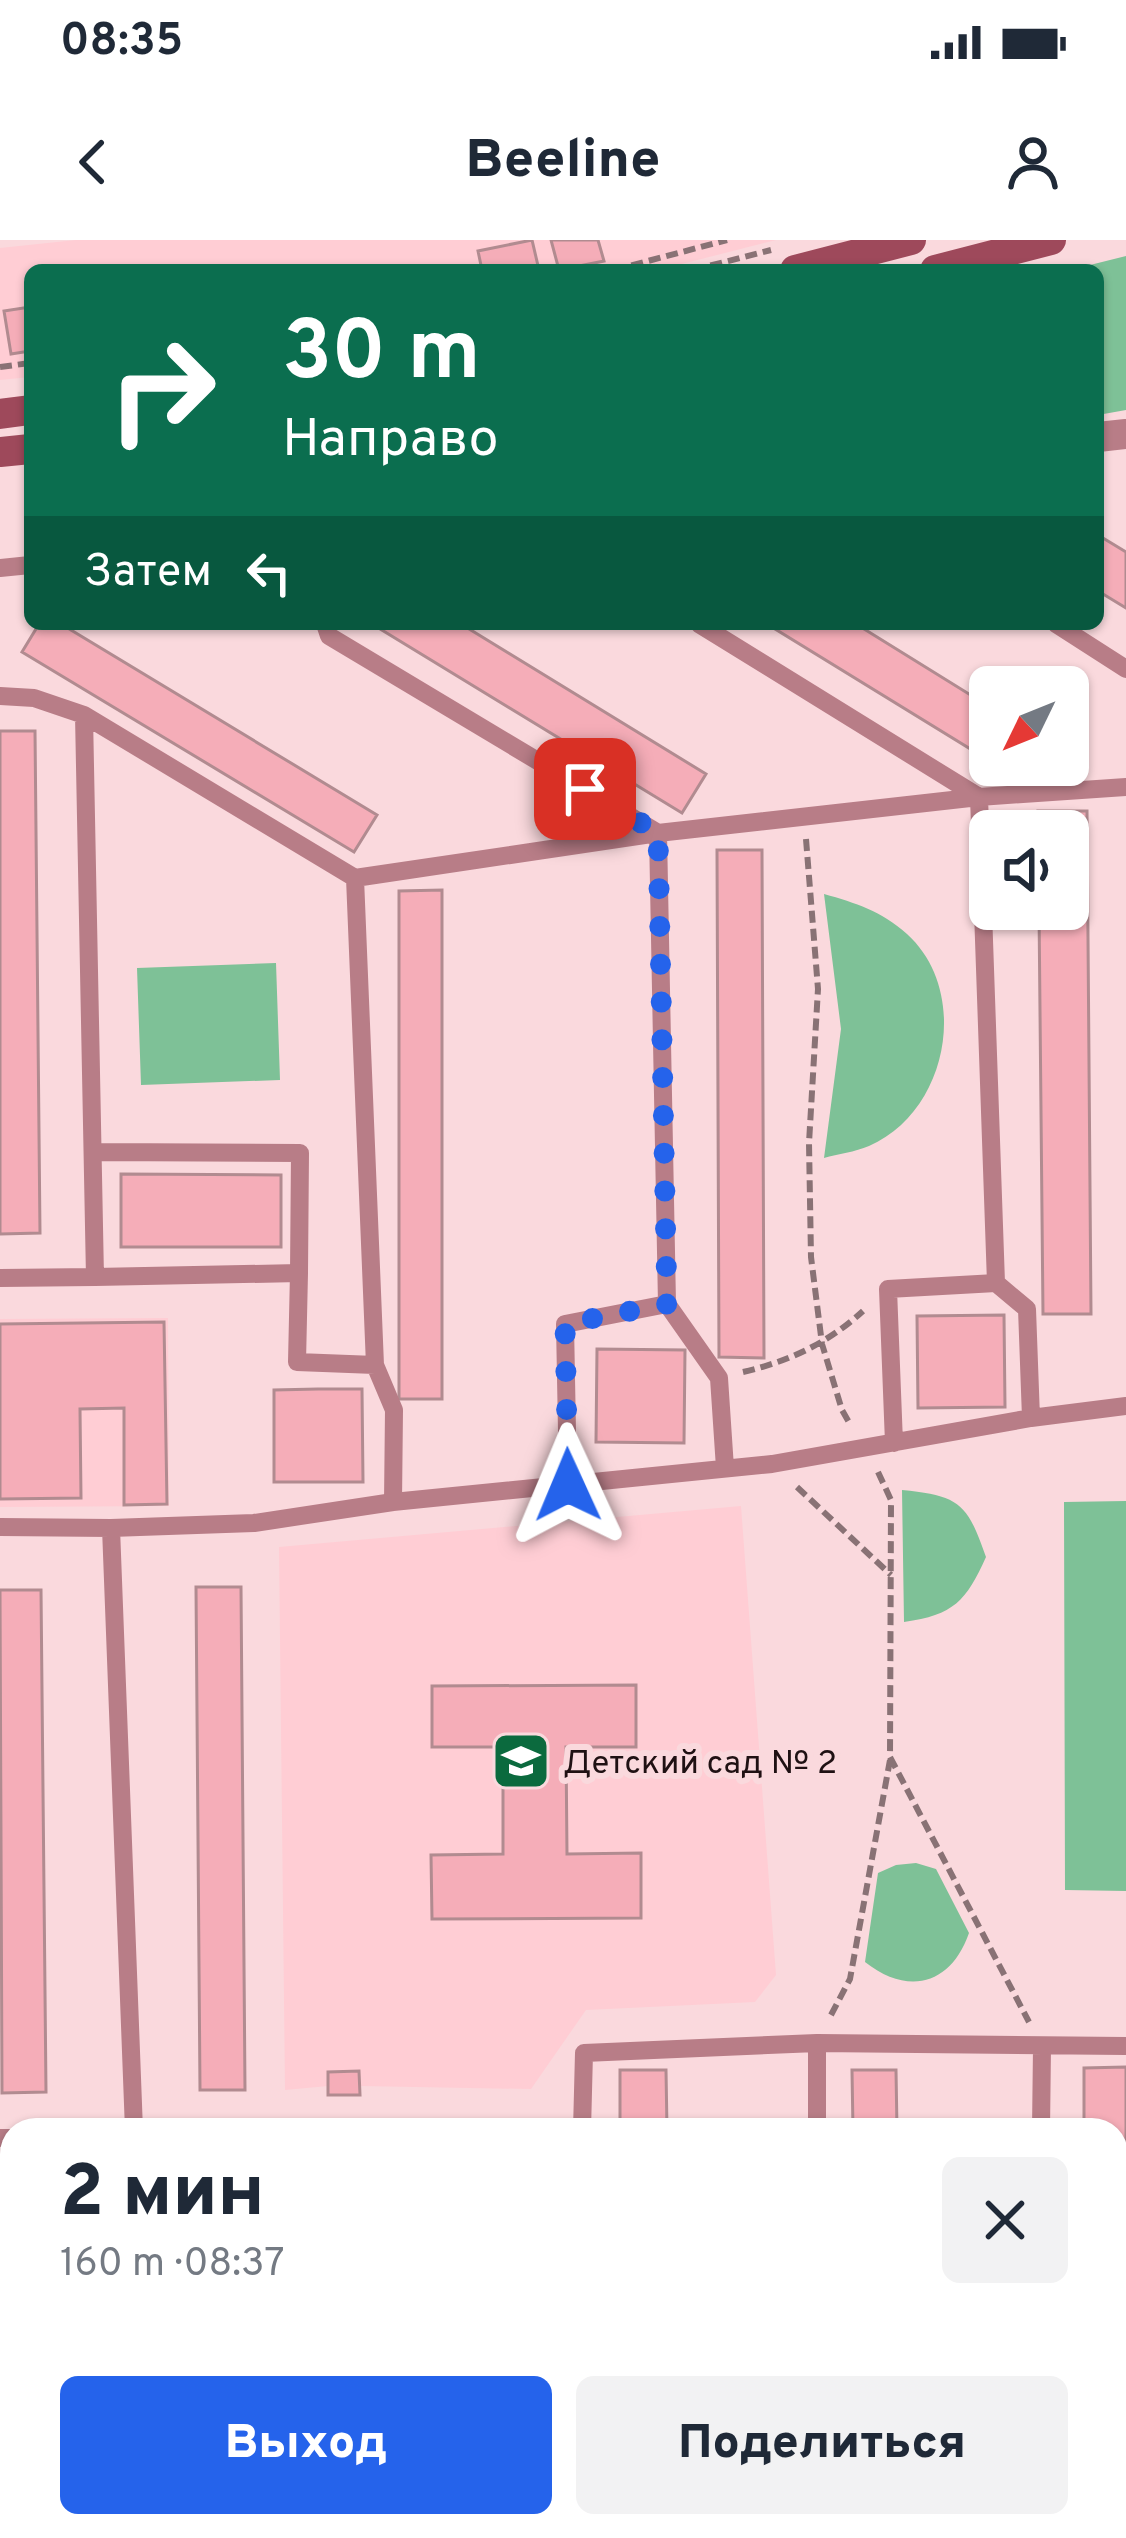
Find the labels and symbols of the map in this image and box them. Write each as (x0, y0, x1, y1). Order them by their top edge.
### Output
north arrow (969, 666, 1089, 786)
pin (534, 738, 636, 840)
position arrow (505, 1422, 631, 1548)
school or university icon: Детский сад № 2 (490, 1730, 552, 1792)
place label: Детский сад № 2 (563, 1744, 837, 1786)

